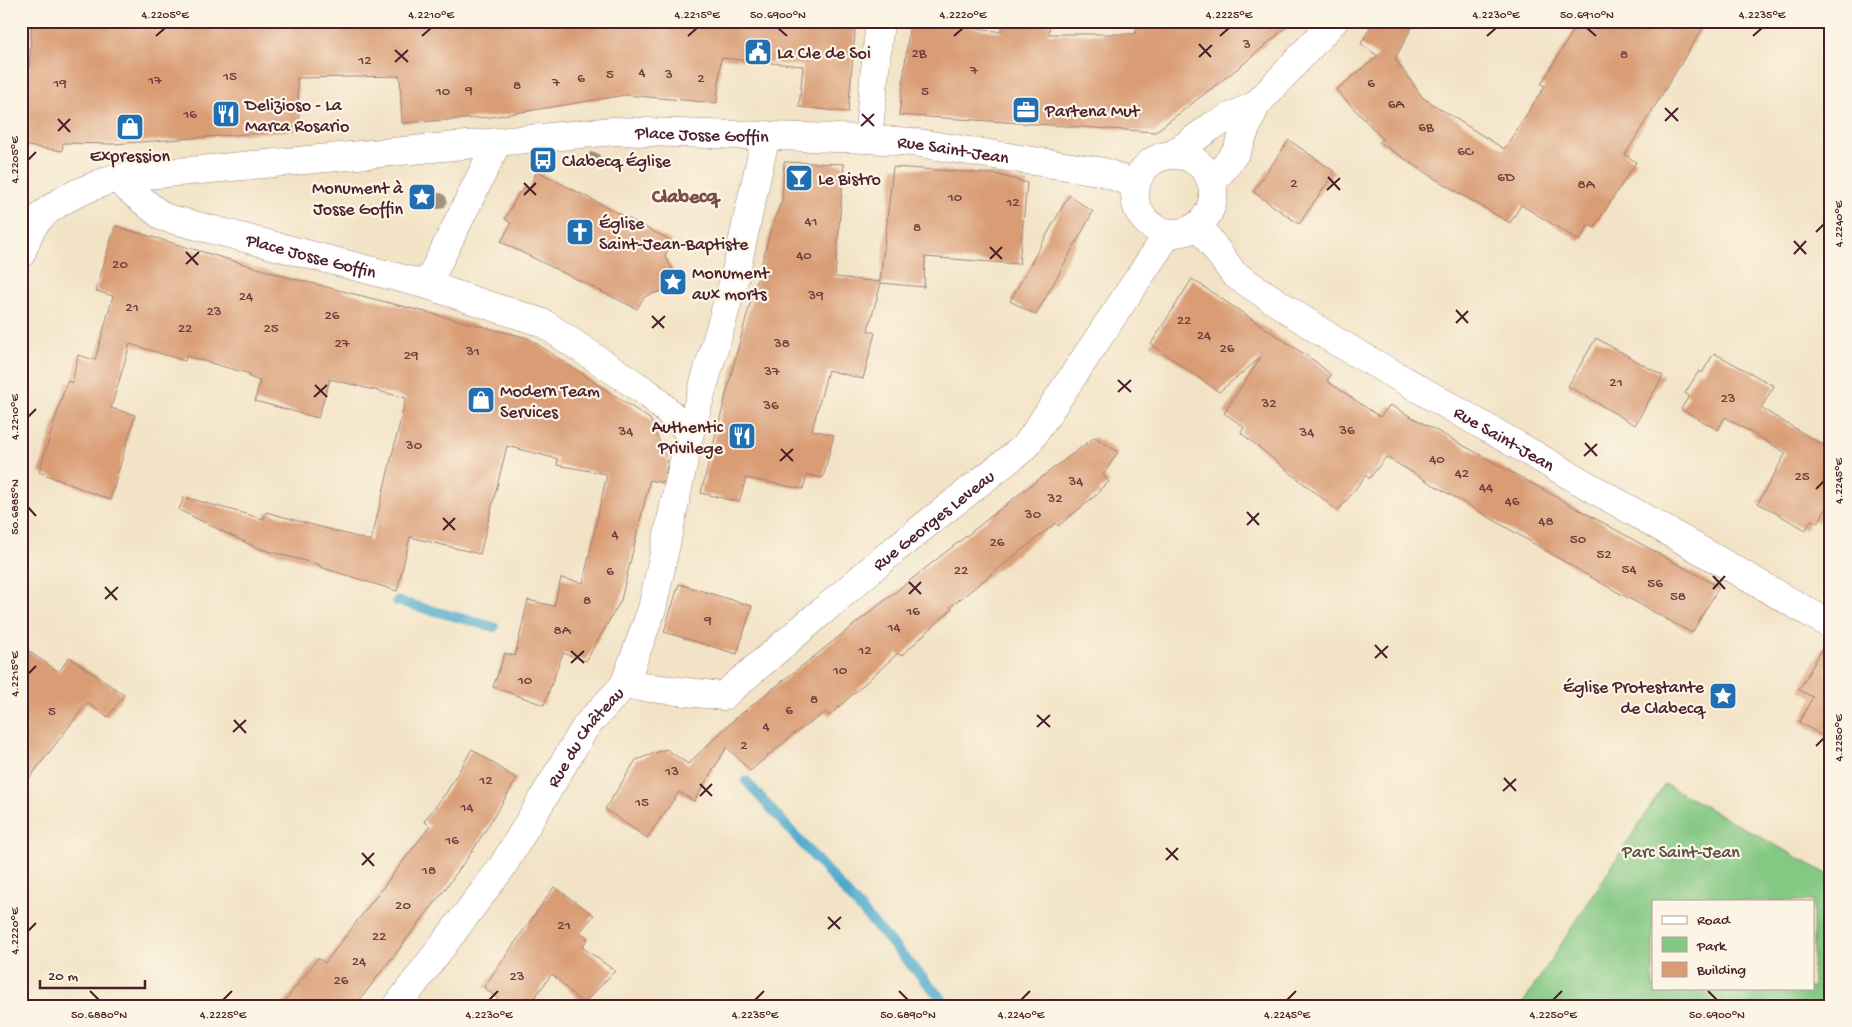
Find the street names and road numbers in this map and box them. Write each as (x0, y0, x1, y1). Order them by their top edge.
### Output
street label: Place Josse Goffin (634, 124, 769, 149)
street label: Rue Saint-Jean (897, 133, 1011, 170)
street label: Place Josse Goffin (242, 231, 378, 285)
street label: Rue Saint-Jean (1449, 403, 1558, 477)
street label: Rue Georges Leveau (869, 466, 1000, 576)
street label: Rue du Château (544, 683, 630, 792)

